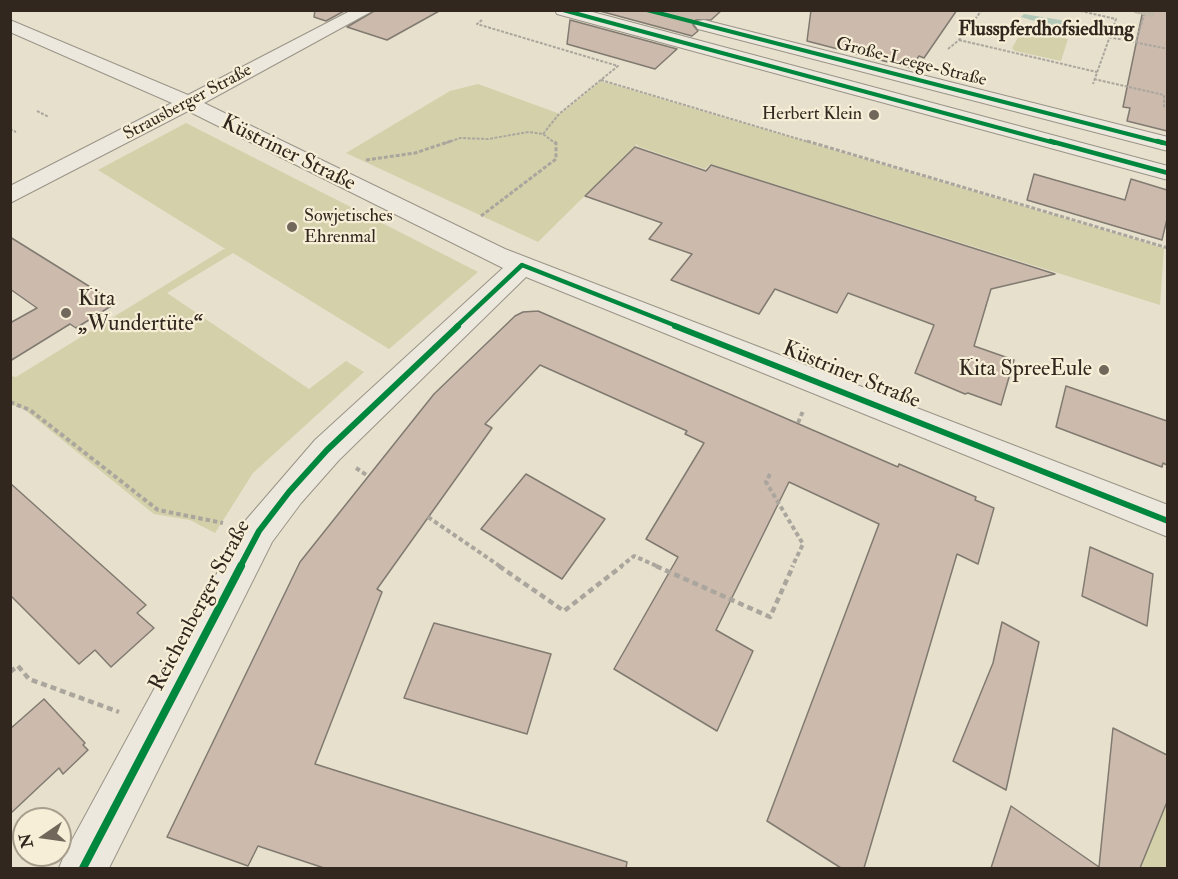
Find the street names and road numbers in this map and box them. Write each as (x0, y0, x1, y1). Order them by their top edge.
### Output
street label: Große-Leege-Straße (833, 34, 989, 92)
street label: Strausberger Straße (120, 60, 256, 146)
street label: Küstriner Straße (217, 110, 359, 198)
street label: Küstriner Straße (778, 336, 924, 416)
street label: Reichenberger Straße (145, 516, 257, 696)

